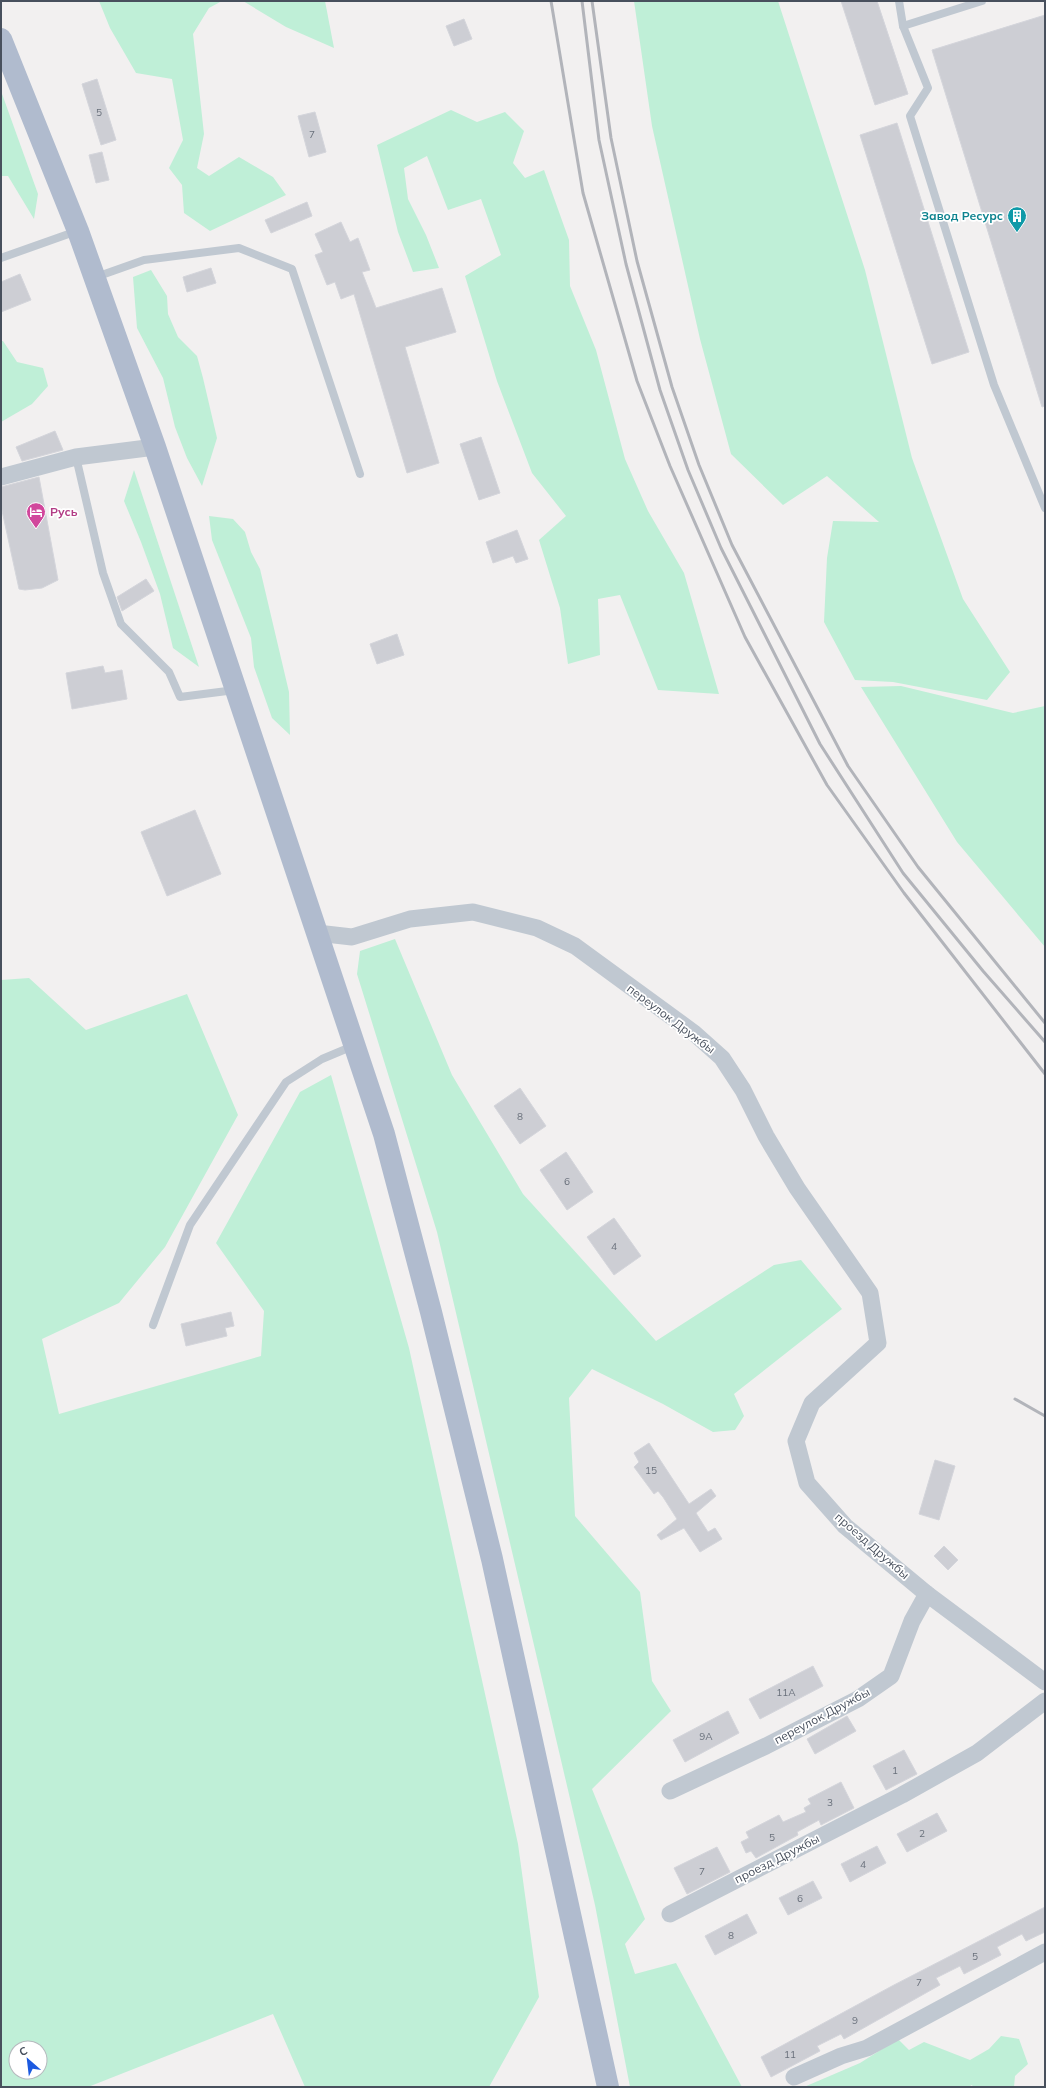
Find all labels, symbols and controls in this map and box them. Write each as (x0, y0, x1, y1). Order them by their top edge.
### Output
house number: 5 (96, 106, 102, 119)
house number: 7 (309, 128, 315, 141)
building icon: Завод Ресурс (1006, 205, 1028, 233)
place label: Завод Ресурс (921, 208, 1003, 223)
hotel icon: Русь (25, 501, 47, 529)
place label: Русь (50, 504, 78, 519)
street label: переулок Дружбы (624, 981, 718, 1057)
house number: 8 (517, 1110, 523, 1123)
house number: 6 (564, 1175, 570, 1188)
house number: 4 (611, 1240, 617, 1253)
house number: 15 (645, 1464, 657, 1477)
street label: проезд Дружбы (832, 1509, 913, 1582)
street label: переулок Дружбы (771, 1684, 872, 1747)
house number: 11А (776, 1686, 796, 1699)
house number: 9А (699, 1730, 713, 1743)
house number: 1 (892, 1764, 898, 1777)
house number: 3 (827, 1796, 833, 1809)
house number: 2 (919, 1827, 925, 1840)
street label: проезд Дружбы (732, 1831, 822, 1887)
house number: 5 (769, 1831, 775, 1844)
house number: 4 (860, 1858, 866, 1871)
house number: 7 (699, 1865, 705, 1878)
house number: 6 (797, 1892, 803, 1905)
house number: 8 (728, 1929, 734, 1942)
house number: 5 (972, 1950, 978, 1963)
house number: 7 (916, 1976, 922, 1989)
house number: 9 (852, 2014, 858, 2027)
north arrow (8, 2040, 48, 2080)
text: С (17, 2043, 30, 2059)
house number: 11 (784, 2048, 796, 2061)

